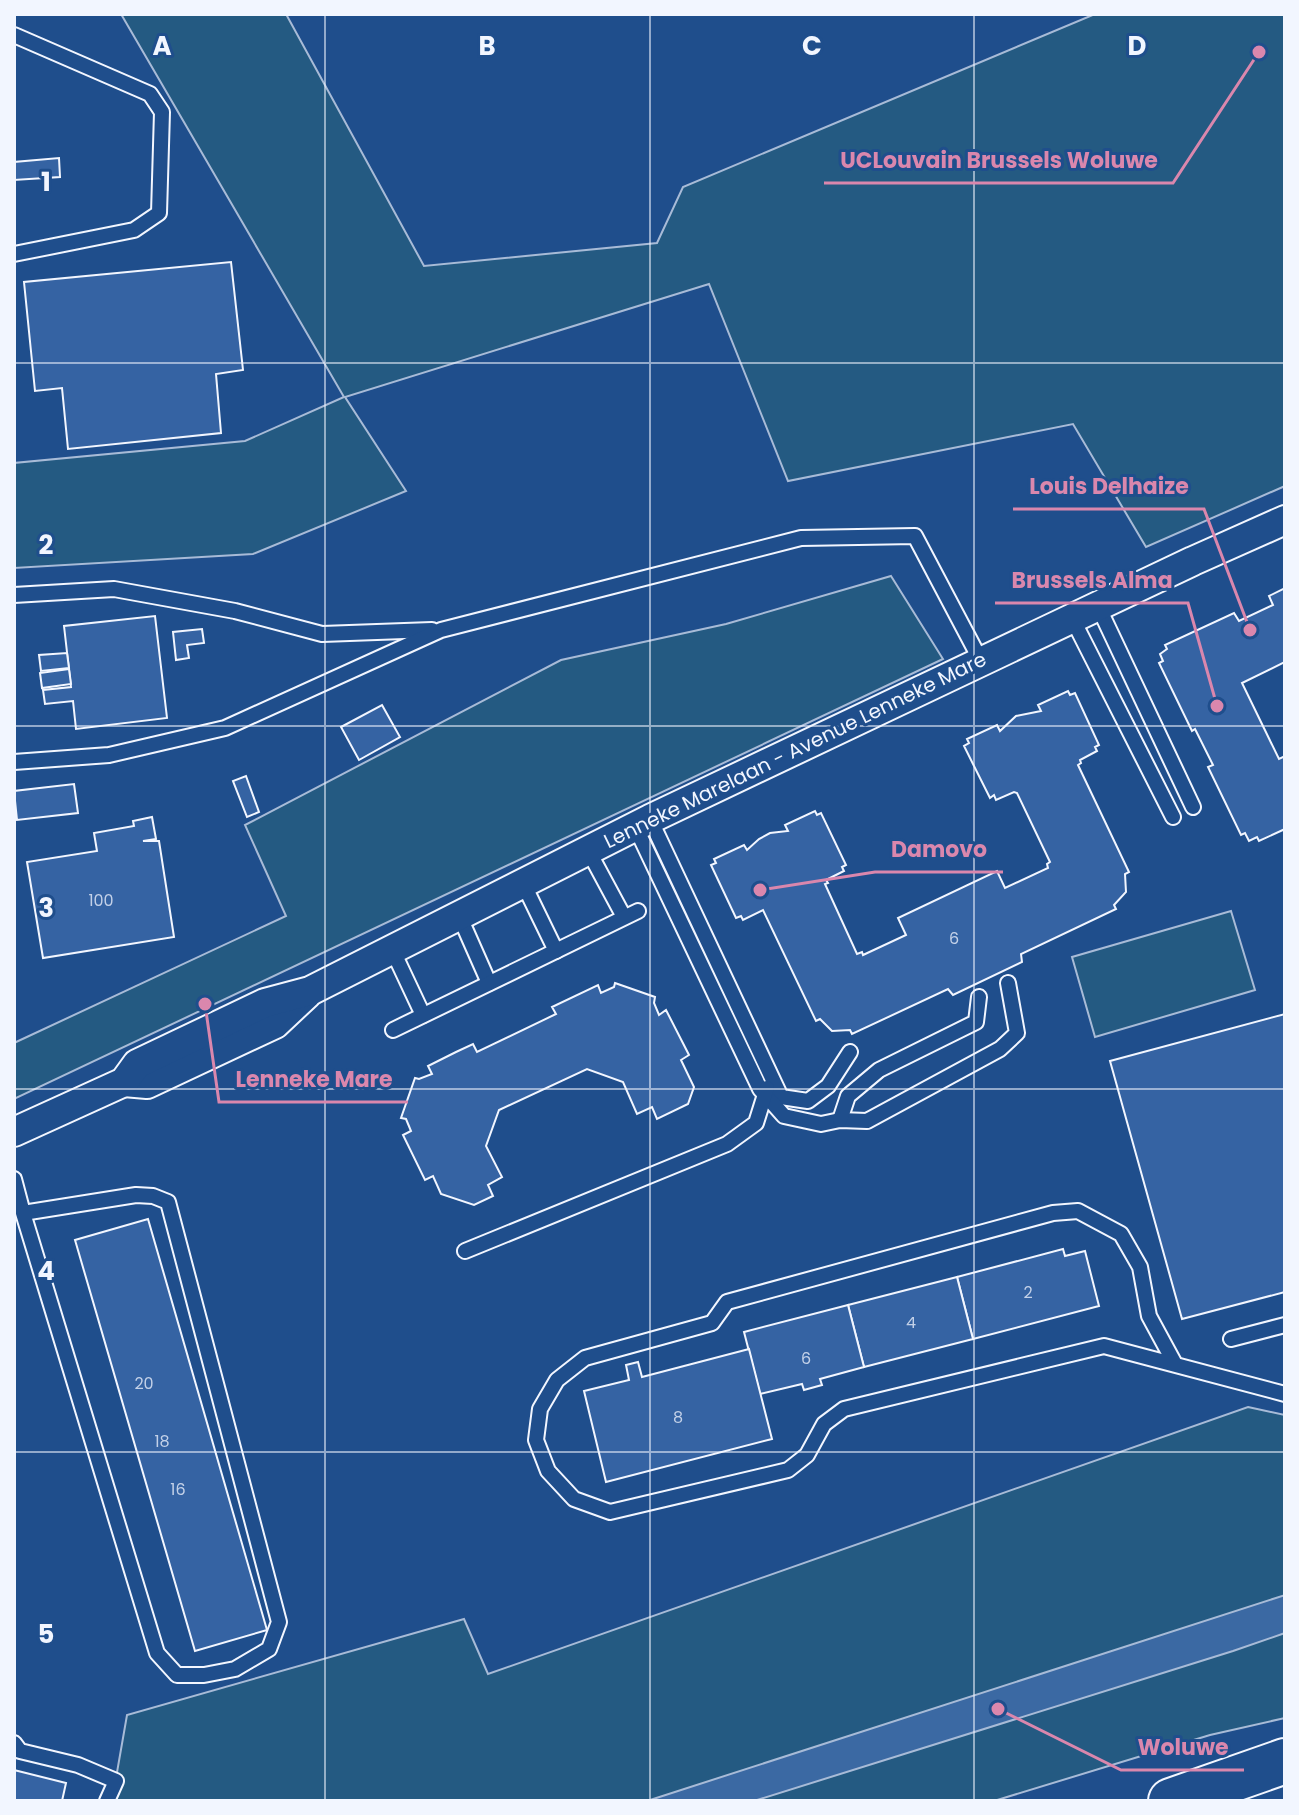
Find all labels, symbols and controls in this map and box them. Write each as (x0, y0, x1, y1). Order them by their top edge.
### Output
text: A (152, 28, 172, 64)
text: B (478, 28, 496, 64)
text: C (802, 28, 822, 64)
text: D (1128, 28, 1147, 64)
callout: UCLouvain Brussels Woluwe (824, 137, 1173, 183)
text: UCLouvain Brussels Woluwe (840, 145, 1158, 176)
text: 1 (41, 164, 51, 200)
callout: Louis Delhaize (1013, 463, 1204, 509)
text: Louis Delhaize (1029, 471, 1189, 502)
text: 2 (39, 527, 54, 563)
callout: Brussels Alma (995, 557, 1188, 603)
text: Brussels Alma (1011, 565, 1173, 596)
street label: Lenneke Marelaan - Avenue Lenneke Mare (599, 645, 991, 855)
callout: Damovo (875, 826, 1003, 872)
text: Damovo (891, 834, 987, 865)
house number: 100 (88, 889, 114, 912)
text: 3 (38, 890, 54, 926)
house number: 6 (949, 927, 959, 950)
callout: Lenneke Mare (219, 1056, 408, 1102)
text: Lenneke Mare (235, 1064, 393, 1095)
text: 4 (37, 1253, 55, 1289)
house number: 2 (1023, 1281, 1033, 1304)
house number: 4 (906, 1311, 916, 1334)
house number: 6 (801, 1347, 811, 1370)
house number: 20 (134, 1372, 154, 1395)
house number: 8 (673, 1406, 683, 1429)
house number: 18 (154, 1430, 170, 1453)
house number: 16 (170, 1478, 186, 1501)
text: 5 (38, 1616, 54, 1652)
callout: Woluwe (1121, 1724, 1244, 1770)
text: Woluwe (1137, 1732, 1229, 1763)

